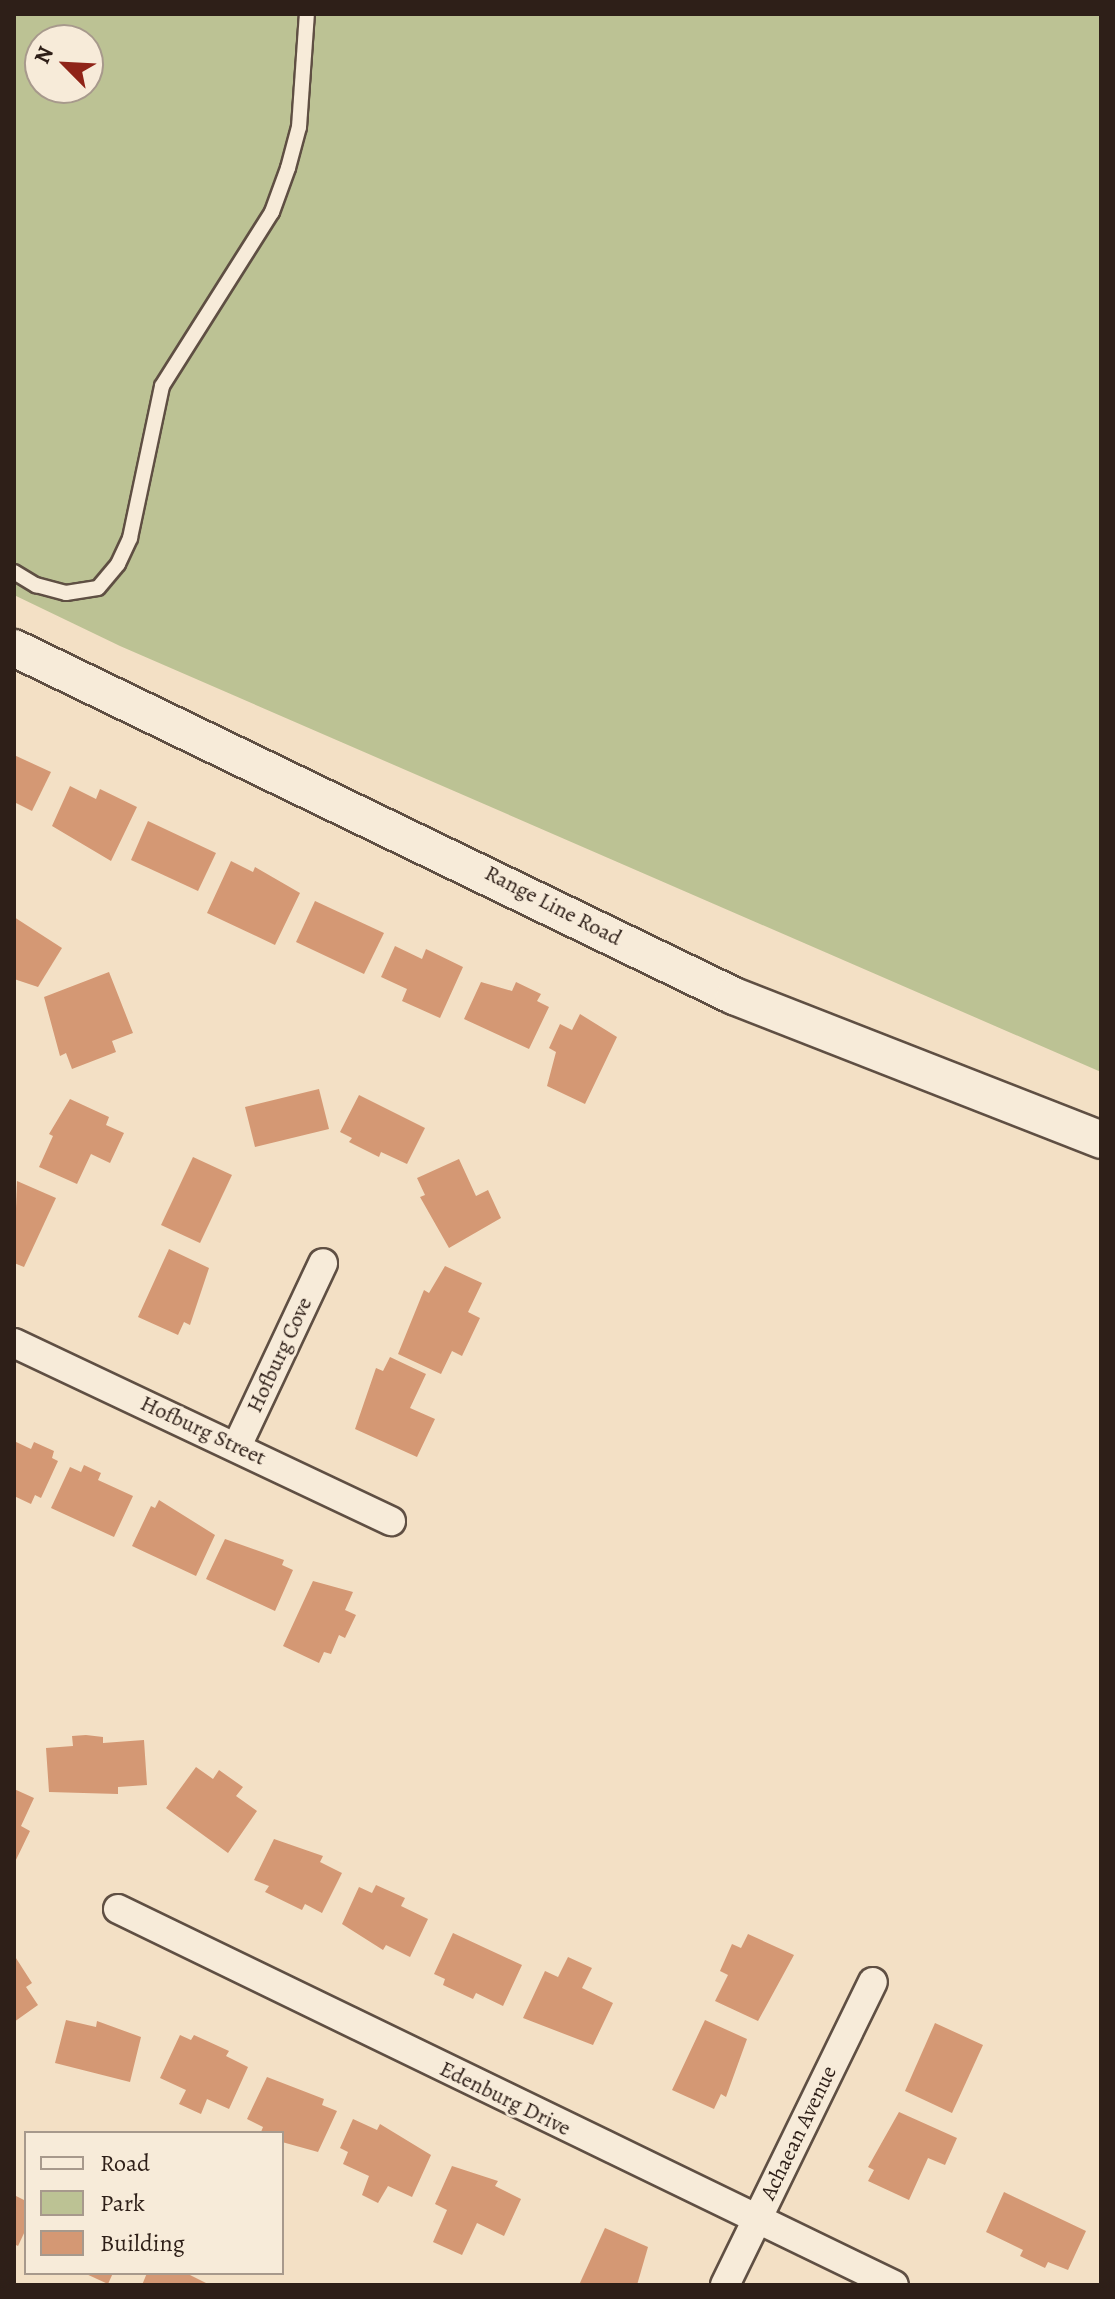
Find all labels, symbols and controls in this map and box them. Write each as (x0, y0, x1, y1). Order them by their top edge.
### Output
north arrow (24, 24, 104, 104)
text: N (27, 42, 61, 68)
street label: Range Line Road (480, 860, 626, 952)
street label: Hofburg Cove (242, 1293, 318, 1417)
street label: Hofburg Street (136, 1390, 270, 1472)
street label: Edenburg Drive (435, 2056, 575, 2142)
street label: Achaean Avenue (755, 2062, 843, 2204)
legend (24, 2131, 284, 2275)
text: Road (100, 2147, 150, 2179)
text: Park (100, 2187, 145, 2219)
text: Building (100, 2227, 185, 2259)

